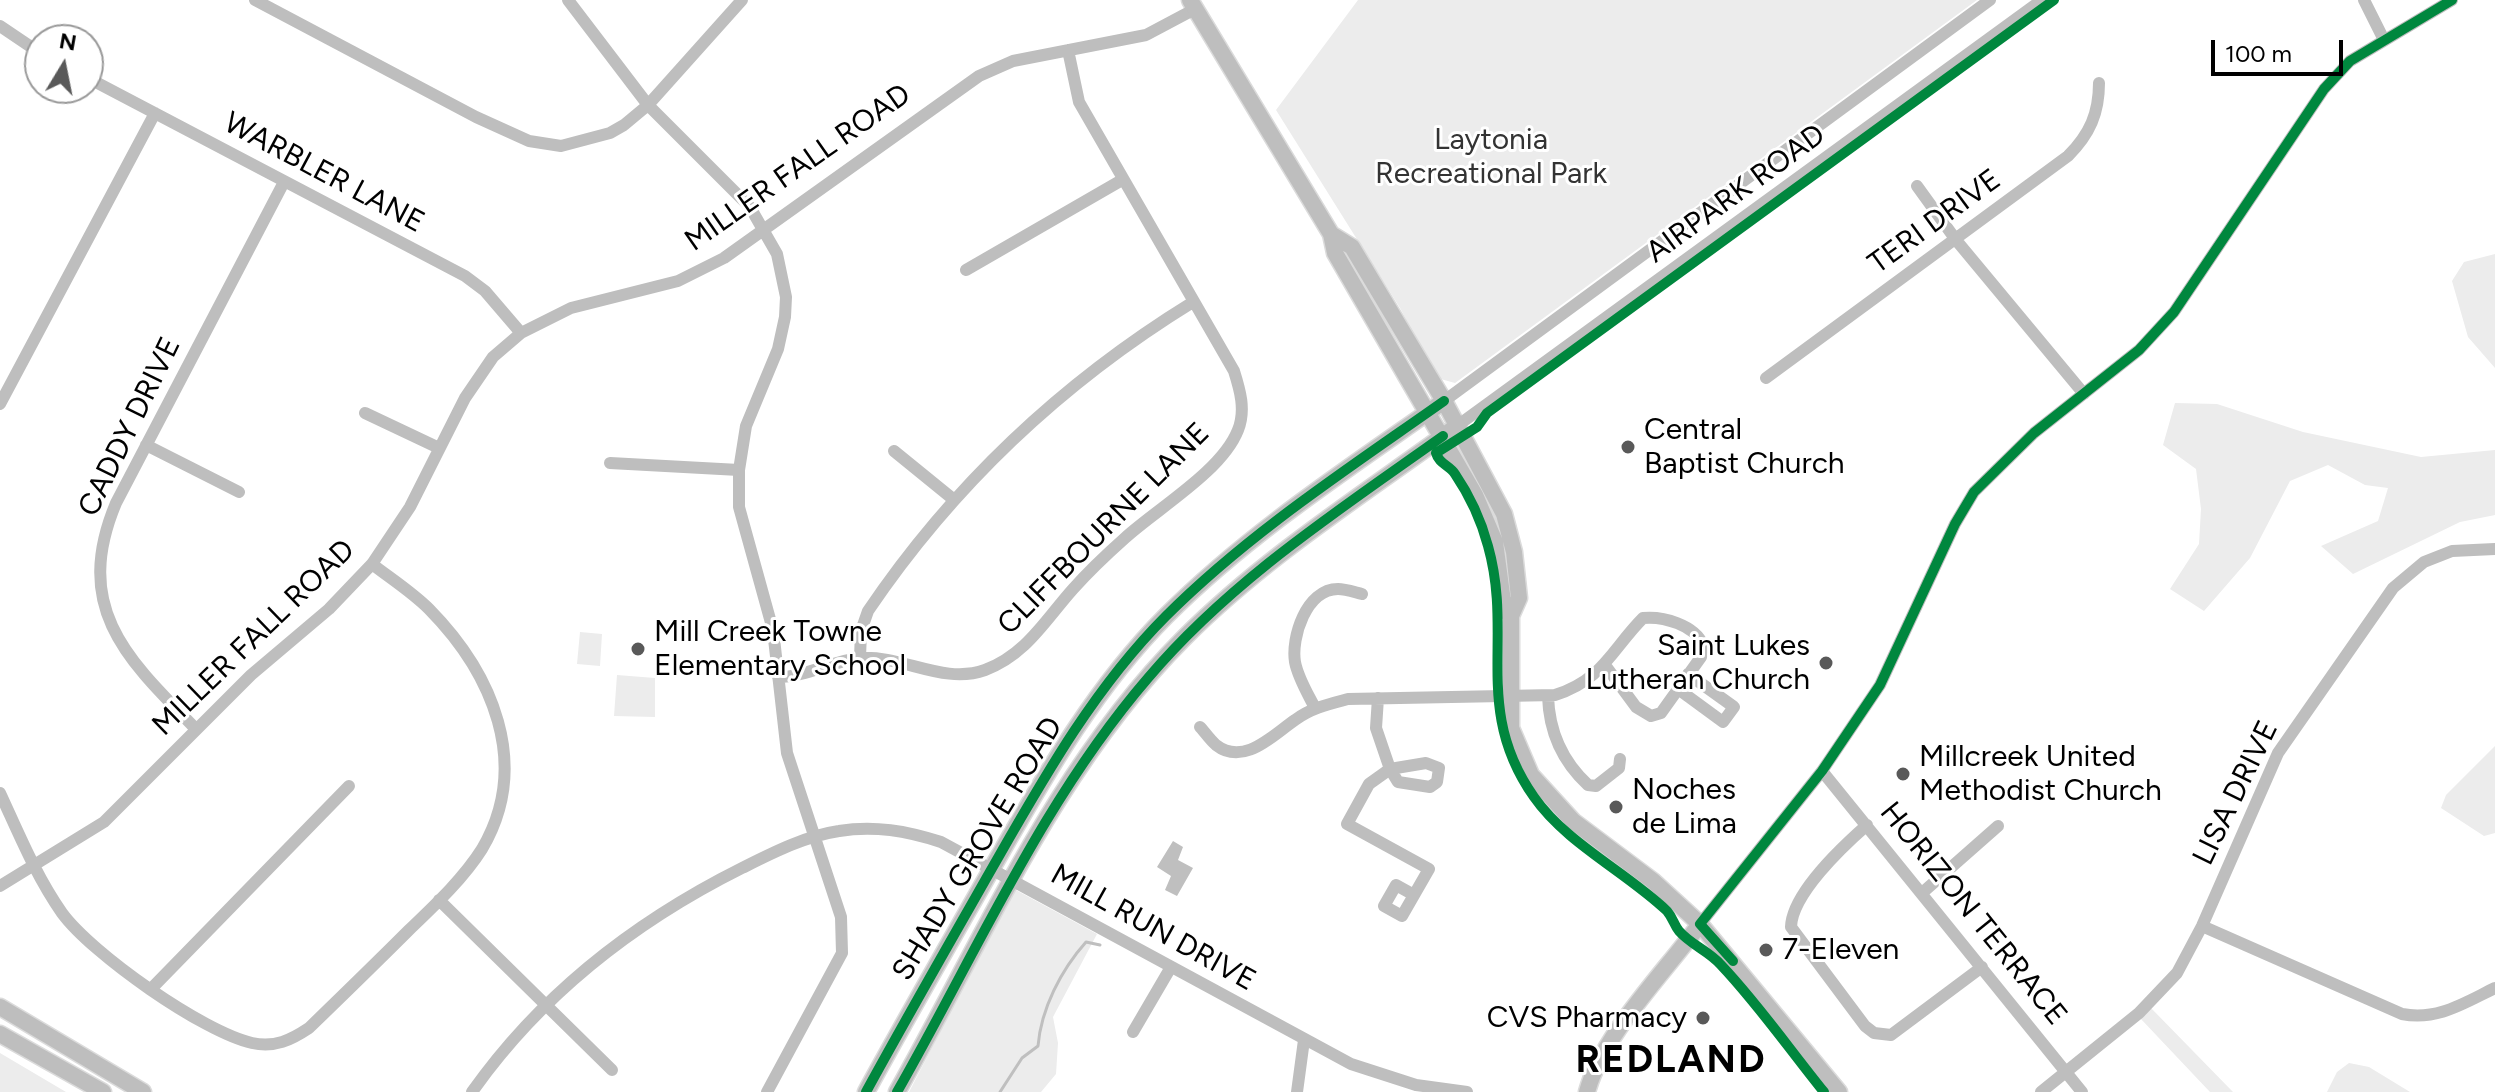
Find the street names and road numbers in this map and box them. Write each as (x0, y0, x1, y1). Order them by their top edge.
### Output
street label: MILLER FALL ROAD (678, 77, 918, 259)
street label: WARBLER LANE (218, 105, 430, 241)
street label: AIRPARK ROAD (1640, 117, 1832, 271)
street label: TERI DRIVE (1862, 162, 2008, 282)
street label: CADDY DRIVE (71, 332, 189, 522)
street label: CLIFFBOURNE LANE (991, 416, 1217, 642)
street label: MILLER FALL ROAD (146, 532, 362, 744)
street label: SHADY GROVE ROAD (885, 711, 1071, 987)
street label: LISA DRIVE (2186, 715, 2286, 871)
street label: HORIZON TERRACE (1872, 795, 2074, 1033)
street label: MILL RUN DRIVE (1044, 857, 1262, 999)

